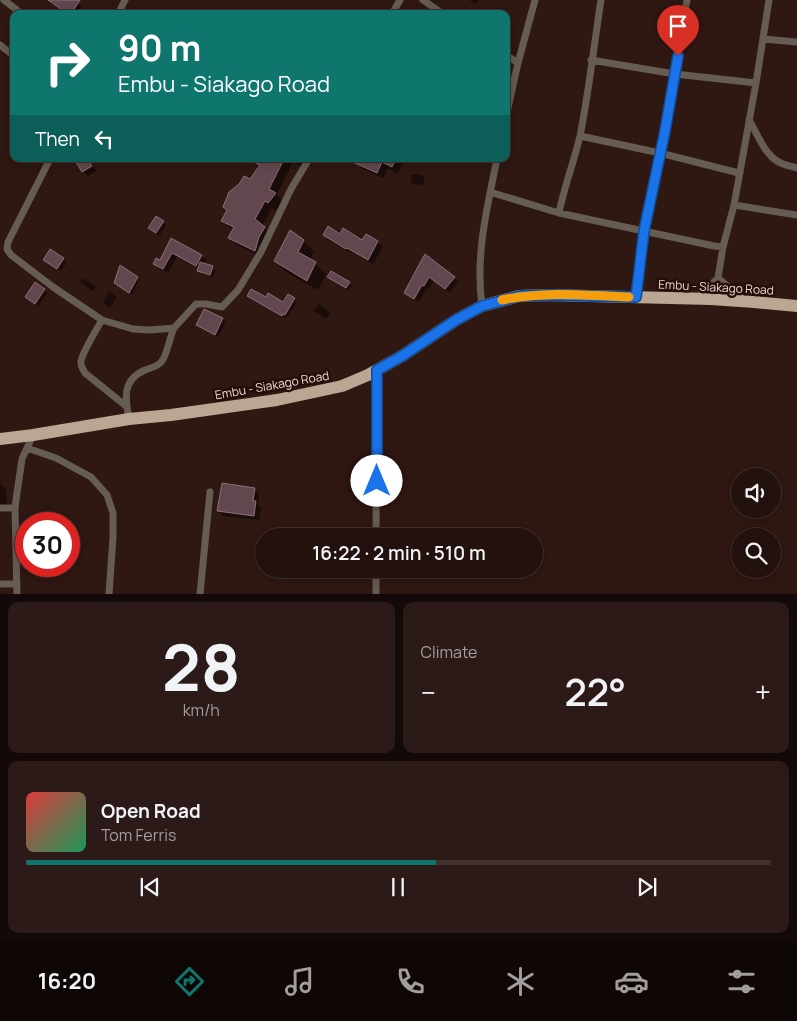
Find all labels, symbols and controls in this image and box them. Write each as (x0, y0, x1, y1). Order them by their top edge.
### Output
pin (657, 5, 699, 56)
icon: arrive (664, 12, 692, 40)
text: 90 m (118, 24, 201, 72)
icon: right (35, 30, 100, 95)
text: Embu - Siakago Road (118, 69, 330, 99)
icon: left (90, 125, 118, 153)
text: Then (35, 126, 80, 152)
street label: Embu - Siakago Road (658, 275, 774, 299)
street label: Embu - Siakago Road (214, 367, 330, 403)
position arrow (350, 454, 402, 506)
map controls (731, 468, 781, 578)
button: sound (731, 468, 781, 518)
speed limit sign: 30 (15, 512, 80, 577)
button: search (731, 528, 781, 578)
text: 16:22 · 2 min · 510 m (312, 540, 486, 566)
text: 28 (162, 622, 241, 711)
text: Climate (421, 641, 477, 663)
text: 22° (564, 665, 626, 717)
text: − (421, 673, 436, 711)
text: + (755, 673, 771, 711)
text: km/h (183, 699, 220, 721)
text: Open Road (101, 798, 201, 824)
text: Tom Ferris (101, 824, 176, 846)
icon: previous (136, 873, 164, 901)
icon: pause (384, 873, 412, 901)
icon: next (633, 873, 661, 901)
icon: directions (172, 964, 207, 999)
icon: music (282, 964, 317, 999)
icon: phone (393, 964, 428, 999)
icon: climate (503, 964, 538, 999)
icon: car (614, 964, 649, 999)
icon: filters (724, 964, 759, 999)
text: 16:20 (38, 966, 96, 996)

